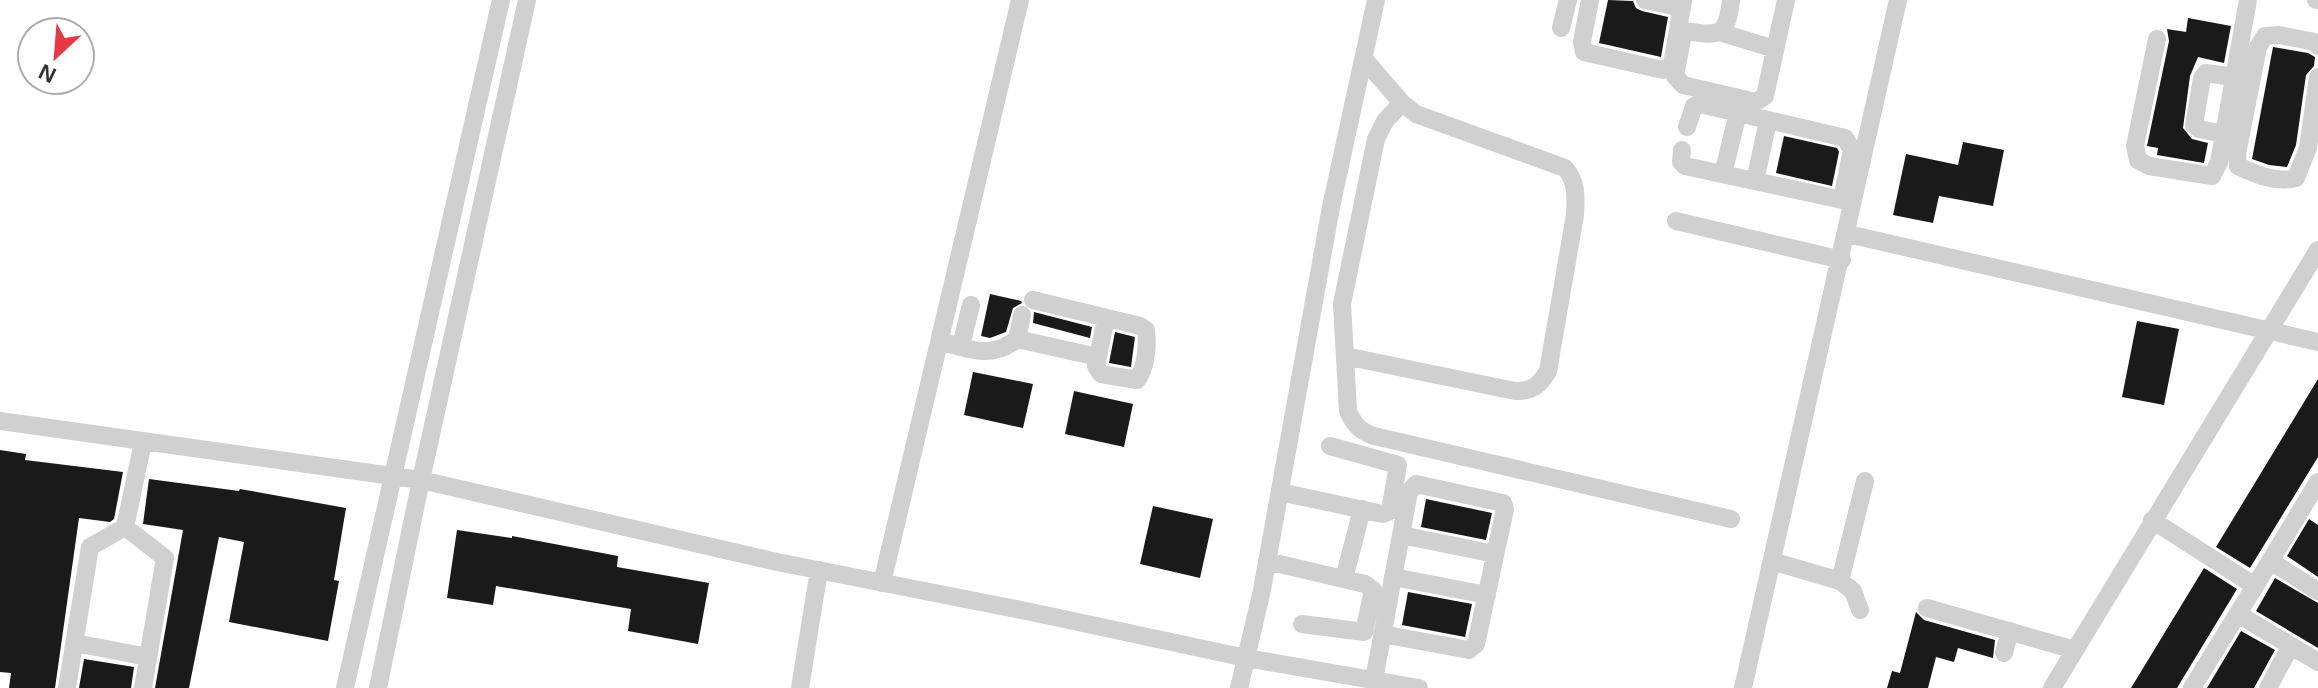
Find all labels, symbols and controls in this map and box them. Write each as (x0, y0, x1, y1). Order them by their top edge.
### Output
north arrow (16, 16, 96, 96)
text: N (35, 59, 60, 88)

